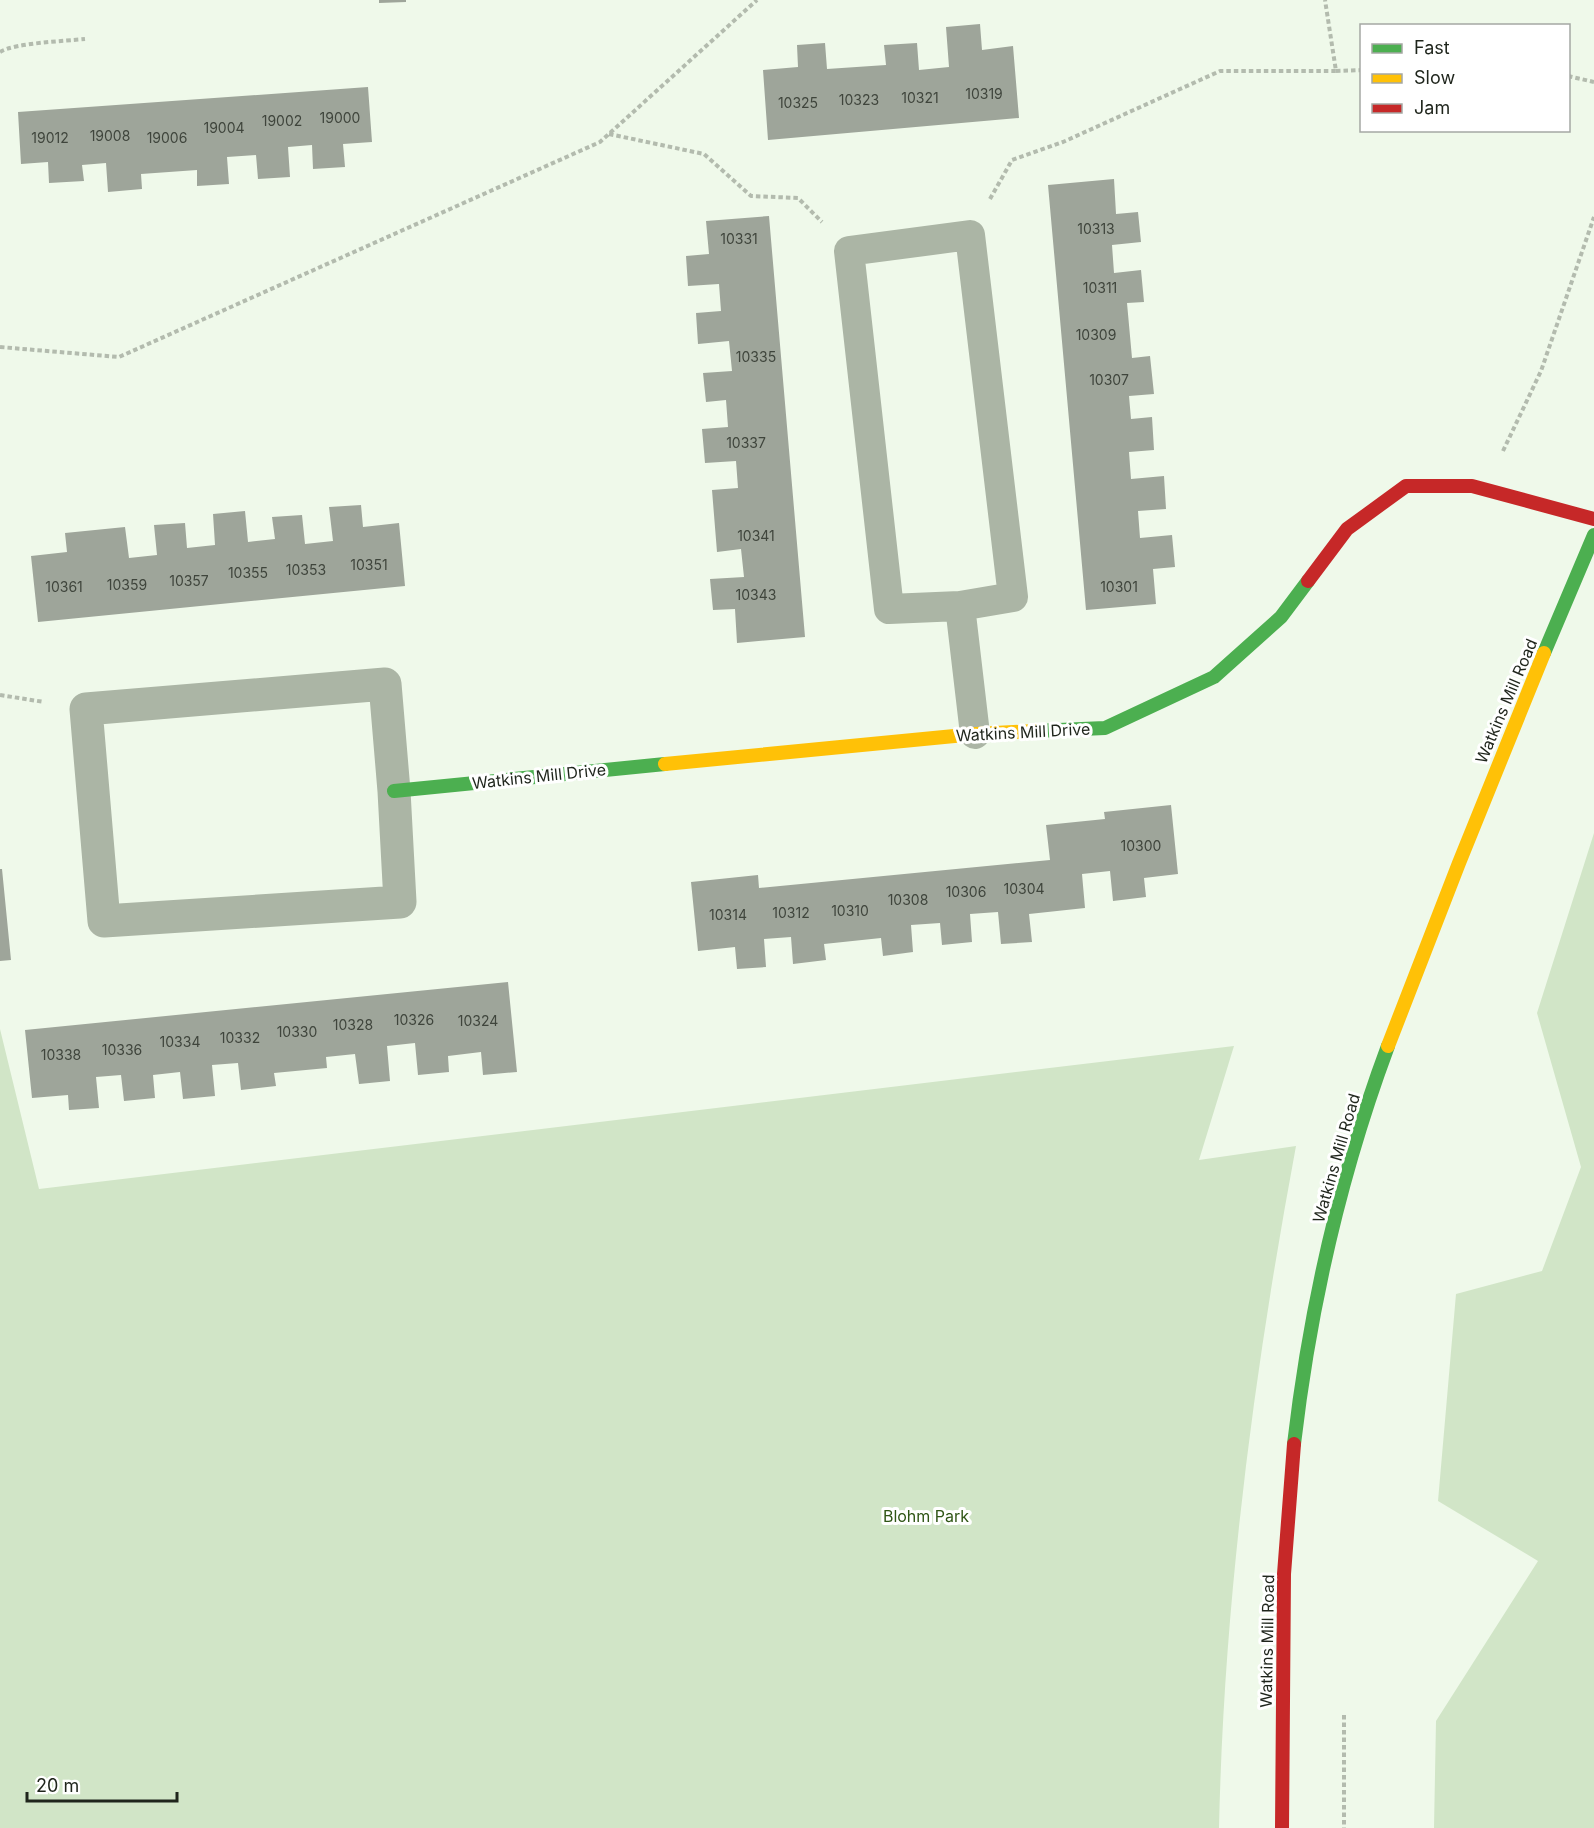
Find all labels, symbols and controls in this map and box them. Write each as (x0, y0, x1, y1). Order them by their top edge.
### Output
legend (1360, 24, 1570, 132)
text: Fast (1414, 37, 1450, 58)
text: Slow (1414, 67, 1455, 88)
house number: 10319 (965, 85, 1003, 102)
house number: 10321 (901, 89, 939, 106)
house number: 10323 (839, 91, 879, 108)
house number: 10325 (778, 94, 818, 111)
text: Jam (1414, 97, 1450, 118)
house number: 19000 (320, 109, 360, 126)
house number: 19002 (262, 112, 302, 129)
house number: 19004 (203, 119, 245, 136)
house number: 19008 (90, 127, 130, 144)
house number: 19012 (31, 129, 69, 146)
house number: 19006 (147, 129, 187, 146)
house number: 10313 (1077, 220, 1115, 237)
house number: 10331 (720, 230, 758, 247)
house number: 10311 (1083, 279, 1117, 296)
house number: 10309 (1076, 326, 1116, 343)
house number: 10335 (736, 348, 776, 365)
house number: 10307 (1089, 371, 1129, 388)
house number: 10337 (726, 434, 766, 451)
house number: 10341 (737, 527, 775, 544)
house number: 10351 (350, 556, 388, 573)
house number: 10353 (286, 561, 326, 578)
house number: 10355 (228, 564, 268, 581)
house number: 10357 (169, 572, 209, 589)
house number: 10359 (107, 576, 147, 593)
house number: 10361 (45, 578, 83, 595)
house number: 10301 (1100, 578, 1138, 595)
house number: 10343 (736, 586, 776, 603)
street label: Watkins Mill Road (1471, 636, 1541, 766)
street label: Watkins Mill Drive (955, 718, 1091, 746)
street label: Watkins Mill Drive (471, 759, 607, 793)
house number: 10300 (1121, 837, 1161, 854)
house number: 10304 (1003, 880, 1045, 897)
house number: 10306 (946, 883, 986, 900)
house number: 10308 (888, 891, 928, 908)
house number: 10310 (831, 902, 869, 919)
house number: 10312 (772, 904, 810, 921)
house number: 10314 (709, 906, 747, 923)
house number: 10326 (394, 1011, 434, 1028)
house number: 10324 (458, 1012, 498, 1029)
house number: 10328 (333, 1016, 373, 1033)
house number: 10330 (277, 1023, 317, 1040)
house number: 10332 (220, 1029, 260, 1046)
house number: 10334 (160, 1033, 200, 1050)
house number: 10336 (102, 1041, 142, 1058)
house number: 10338 (41, 1046, 81, 1063)
street label: Watkins Mill Road (1308, 1091, 1364, 1225)
park label: Blohm Park (883, 1506, 969, 1526)
street label: Watkins Mill Road (1256, 1574, 1278, 1708)
scale bar (27, 1765, 177, 1803)
text: 20 m (36, 1775, 79, 1796)

